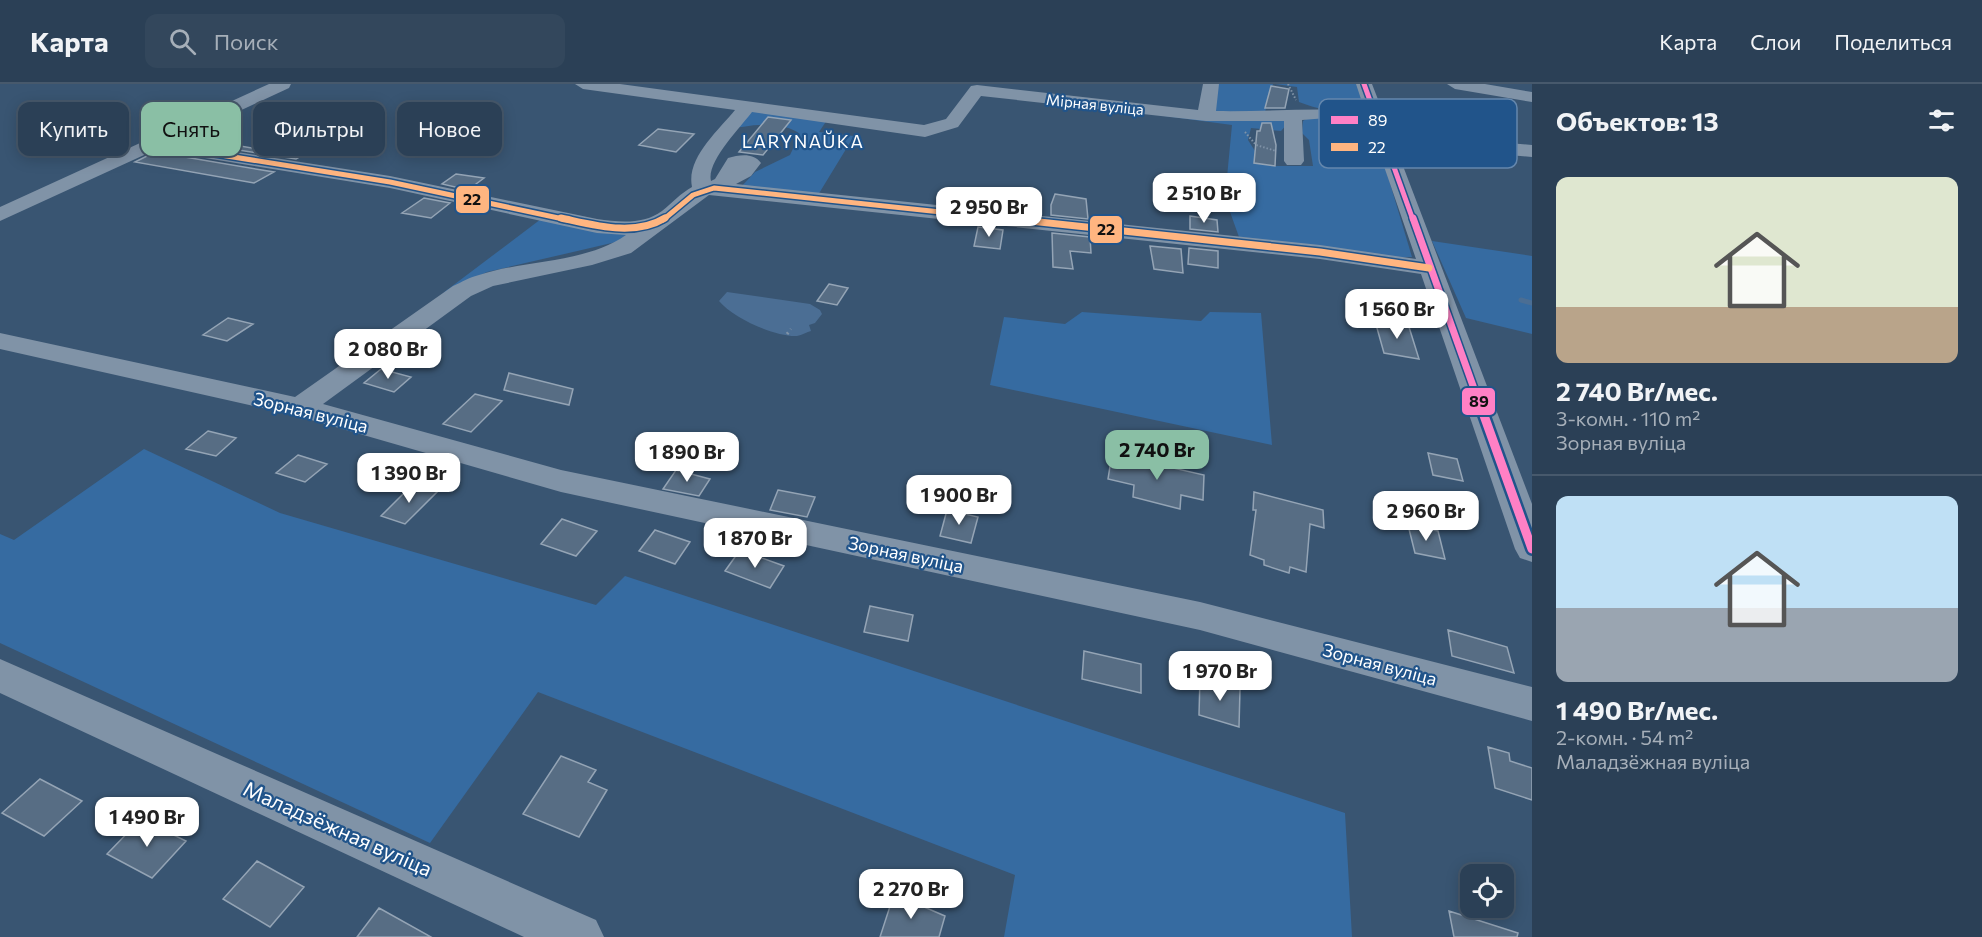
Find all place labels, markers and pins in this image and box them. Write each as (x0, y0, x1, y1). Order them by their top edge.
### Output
pin: 2 510 Br (1142, 173, 1266, 224)
pin: 2 950 Br (927, 187, 1051, 238)
pin: 1 560 Br (1335, 289, 1459, 340)
pin: 2 080 Br (326, 329, 450, 380)
pin: 2 740 Br (1095, 430, 1219, 481)
pin: 1 890 Br (625, 432, 749, 483)
pin: 1 390 Br (347, 453, 471, 504)
pin: 1 900 Br (897, 475, 1021, 526)
pin: 2 960 Br (1364, 491, 1488, 542)
pin: 1 870 Br (693, 518, 817, 569)
pin: 1 970 Br (1158, 651, 1282, 702)
pin: 1 490 Br (85, 797, 209, 848)
pin: 2 270 Br (849, 869, 973, 920)

